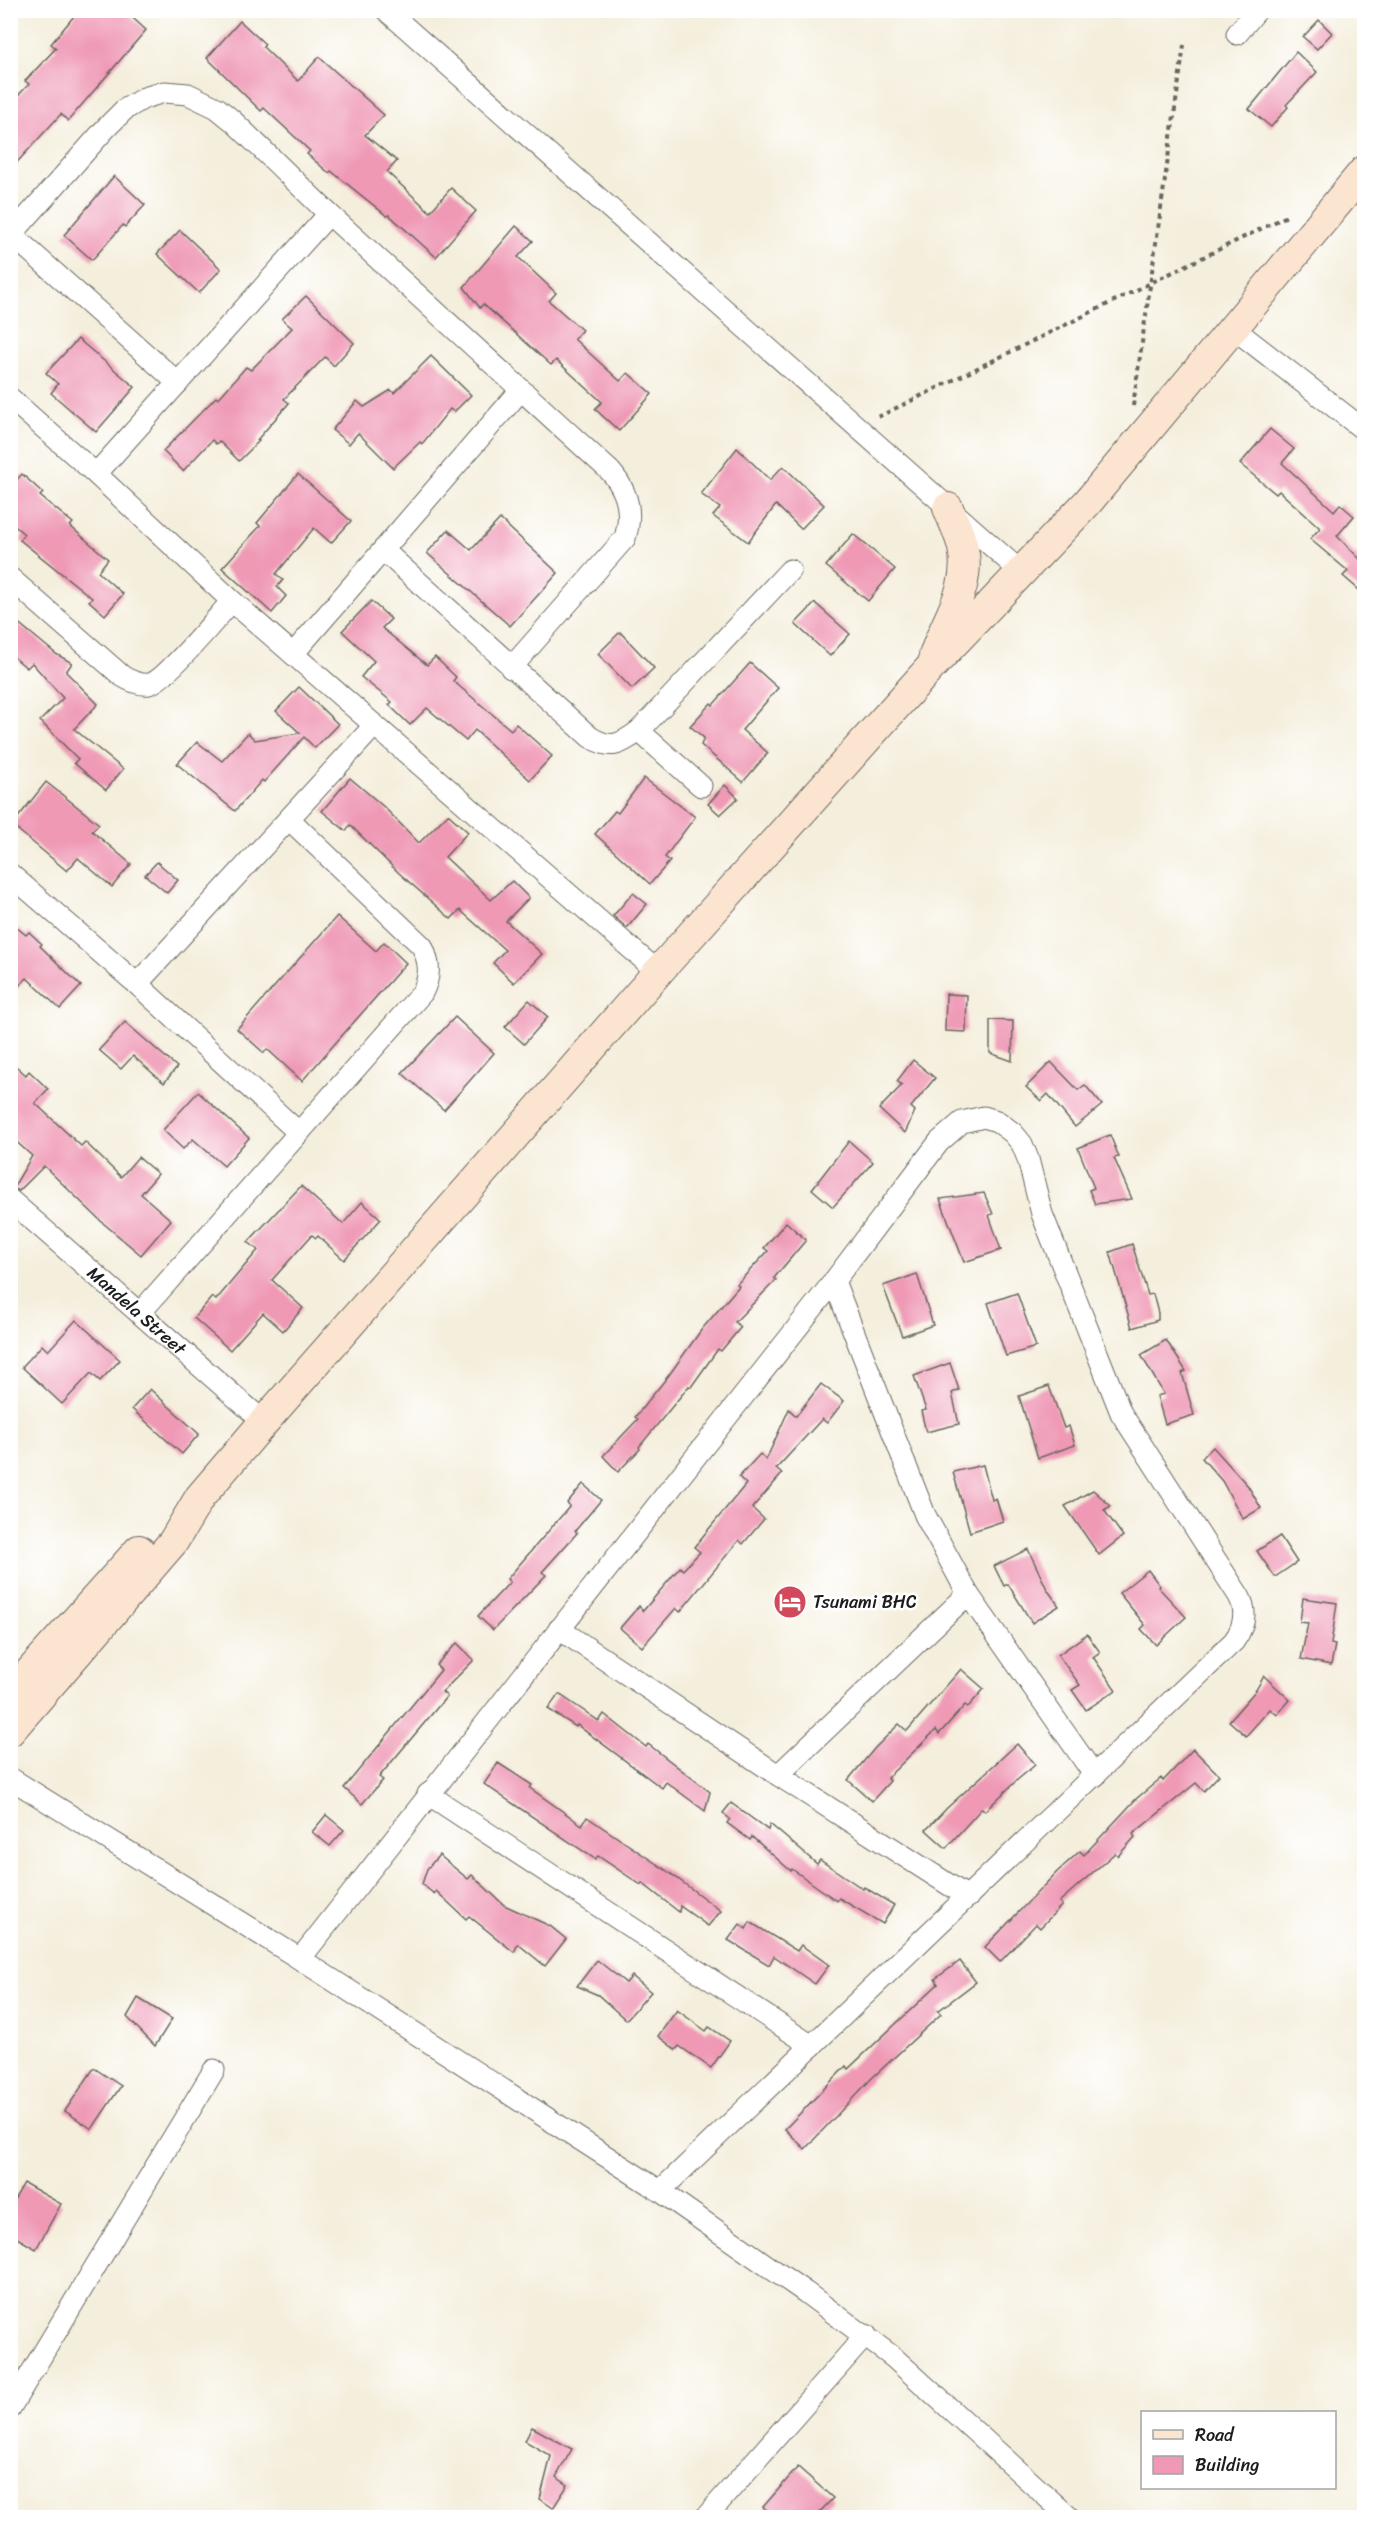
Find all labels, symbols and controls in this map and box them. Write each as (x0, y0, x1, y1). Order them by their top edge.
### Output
street label: Mandela Street (79, 1258, 194, 1364)
hotel icon: Tsunami BHC (772, 1584, 808, 1620)
place label: Tsunami BHC (813, 1586, 917, 1618)
legend (1141, 2411, 1336, 2489)
text: Road (1195, 2419, 1235, 2451)
text: Building (1195, 2449, 1259, 2481)

